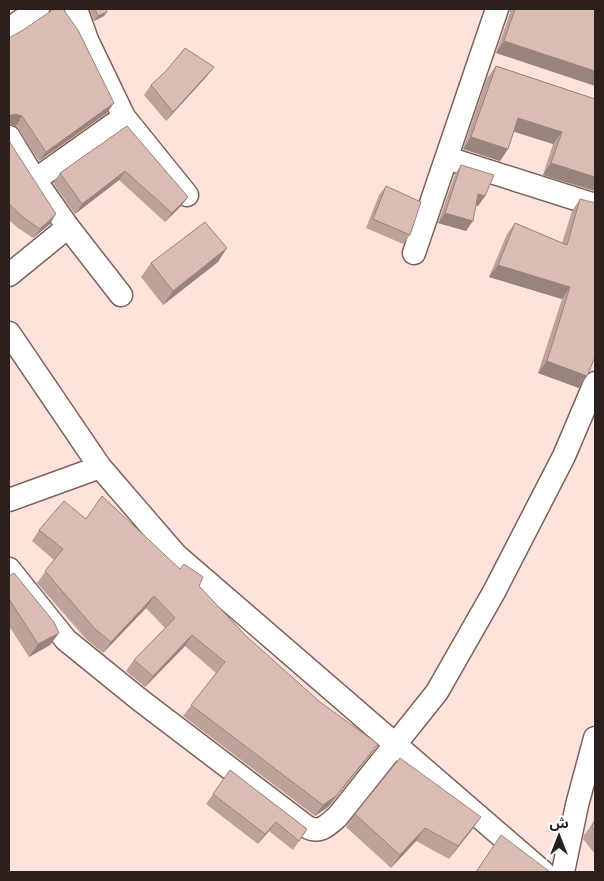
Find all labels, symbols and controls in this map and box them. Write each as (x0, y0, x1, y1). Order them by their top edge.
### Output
north arrow (534, 811, 584, 861)
text: ش (549, 814, 569, 834)

